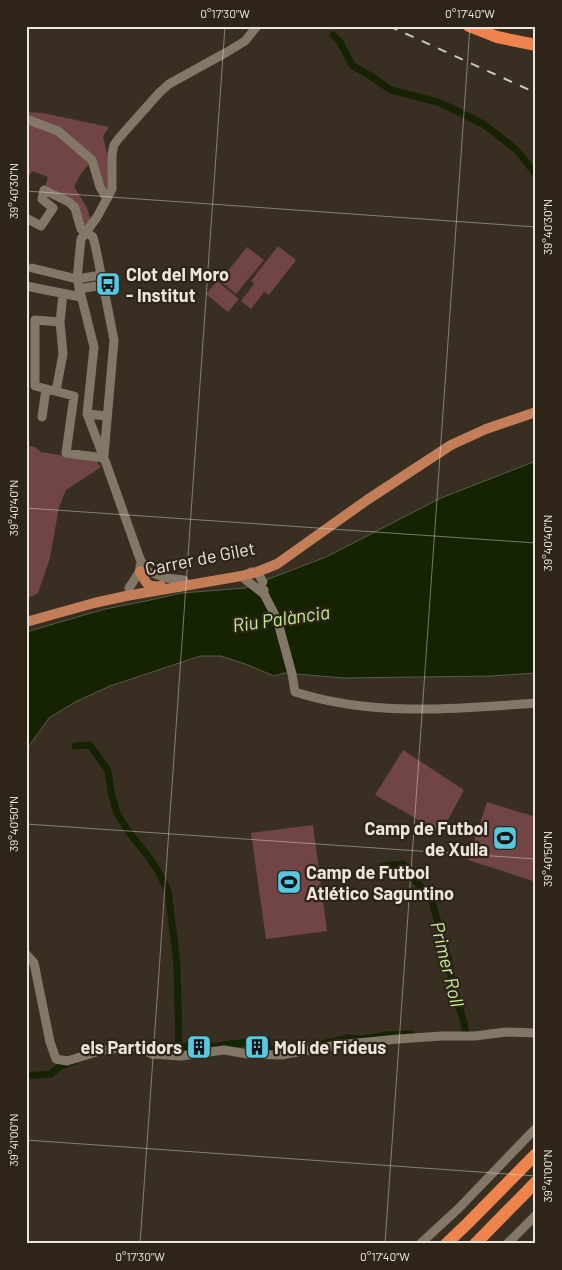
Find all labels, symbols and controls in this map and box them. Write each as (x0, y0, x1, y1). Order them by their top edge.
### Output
text: 0°17'30"W (200, 6, 250, 20)
text: 0°17'40"W (445, 6, 495, 20)
text: 39°40'30"N (6, 163, 20, 219)
text: 39°40'30"N (540, 199, 554, 255)
place label: Clot del Moro - Institut (126, 263, 229, 306)
bus stop icon: Clot del Moro - Institut (95, 271, 121, 297)
text: 39°40'40"N (6, 480, 20, 536)
text: 39°40'40"N (540, 515, 554, 571)
street label: Carrer de Gilet (143, 537, 257, 579)
water label: Riu Palància (231, 600, 331, 636)
text: 39°40'50"N (6, 796, 20, 852)
place label: Camp de Futbol de Xulla (365, 817, 488, 860)
sports icon: Camp de Futbol de Xulla (492, 825, 518, 851)
text: 39°40'50"N (540, 831, 554, 887)
place label: Camp de Futbol Atlético Saguntino (306, 861, 454, 904)
sports icon: Camp de Futbol Atlético Saguntino (276, 869, 302, 895)
water label: Primer Roll (426, 919, 470, 1010)
building icon: els Partidors (186, 1034, 212, 1060)
building icon: Molí de Fideus (244, 1034, 270, 1060)
place label: els Partidors (81, 1036, 182, 1058)
place label: Molí de Fideus (274, 1036, 386, 1058)
text: 39°41'00"N (6, 1113, 20, 1167)
text: 39°41'00"N (540, 1149, 554, 1203)
text: 0°17'30"W (115, 1249, 165, 1263)
text: 0°17'40"W (360, 1249, 410, 1263)

